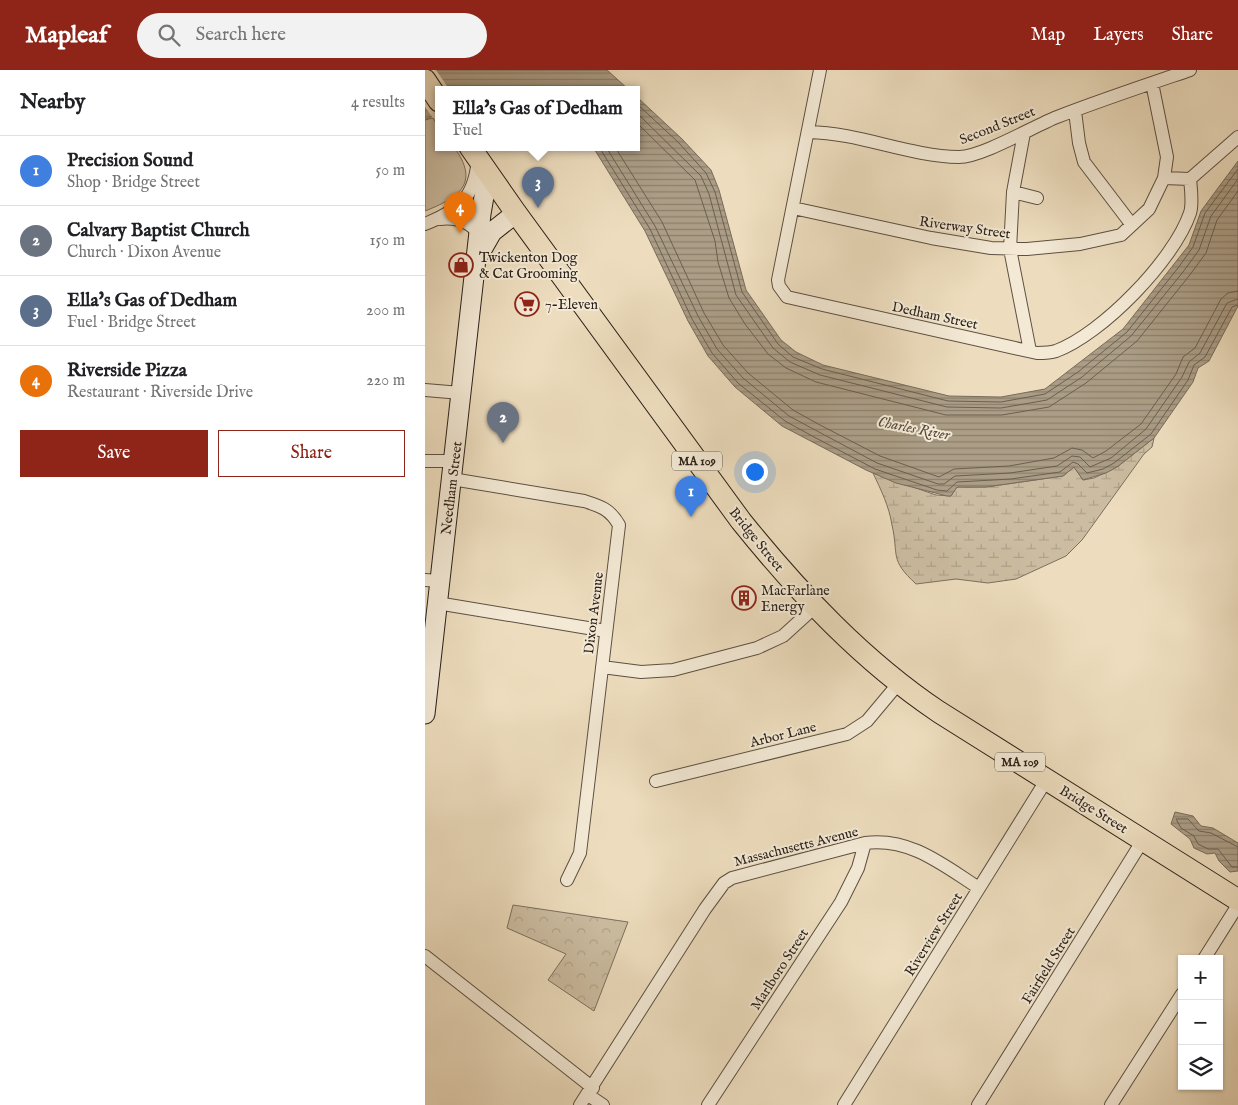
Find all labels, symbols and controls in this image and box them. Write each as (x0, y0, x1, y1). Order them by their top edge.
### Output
search box (137, 13, 487, 58)
text: Mapleaf (25, 20, 107, 51)
icon: search (155, 21, 183, 49)
text: Search here (195, 23, 286, 47)
text: Map (1031, 24, 1065, 47)
text: Layers (1093, 24, 1144, 47)
text: Share (1172, 24, 1213, 47)
popup (435, 86, 640, 151)
text: Nearby (20, 89, 85, 116)
text: 4 results (351, 93, 405, 113)
text: Ella's Gas of Dedham (452, 97, 623, 121)
street label: Second Street (957, 103, 1038, 149)
text: Fuel (452, 121, 483, 141)
text: Precision Sound (67, 149, 193, 173)
text: 1 (33, 161, 39, 181)
text: 50 m (376, 161, 405, 181)
pin: 3 (522, 167, 554, 208)
text: Shop · Bridge Street (67, 173, 200, 193)
pin: 4 (444, 192, 476, 233)
street label: Riverway Street (918, 213, 1012, 243)
text: Calvary Baptist Church (67, 219, 250, 243)
text: 2 (32, 231, 40, 251)
text: 150 m (370, 231, 405, 251)
text: Church · Dixon Avenue (67, 243, 221, 263)
place label: Twickenton Dog & Cat Grooming (479, 249, 578, 283)
shop icon: Twickenton Dog & Cat Grooming (448, 252, 474, 278)
text: Ella's Gas of Dedham (67, 289, 237, 313)
supermarket icon: 7-Eleven (514, 291, 540, 317)
place label: 7-Eleven (545, 296, 599, 314)
street label: Dedham Street (890, 298, 980, 334)
text: 3 (33, 301, 39, 321)
text: 200 m (366, 301, 405, 321)
text: Fuel · Bridge Street (67, 313, 196, 333)
text: Riverside Pizza (67, 359, 187, 383)
text: 4 (32, 371, 40, 391)
text: 220 m (366, 371, 405, 391)
text: Restaurant · Riverside Drive (67, 383, 253, 403)
pin: 2 (487, 402, 519, 443)
water label: Charles River (876, 412, 952, 445)
button: Save (20, 430, 208, 477)
button: Share (218, 430, 405, 477)
street label: Needham Street (437, 440, 467, 536)
road number: MA 109 (672, 452, 722, 471)
your location (742, 459, 768, 485)
pin: 1 (675, 476, 707, 517)
street label: Bridge Street (725, 504, 788, 576)
street label: Dixon Avenue (580, 571, 608, 655)
place label: MacFarlane Energy (761, 582, 830, 616)
building icon: MacFarlane Energy (731, 585, 757, 611)
street label: Arbor Lane (747, 718, 819, 752)
road number: MA 109 (995, 752, 1045, 772)
street label: Bridge Street (1056, 782, 1131, 838)
street label: Massachusetts Avenue (732, 823, 861, 871)
street label: Riverview Street (901, 889, 967, 980)
street label: Fairfield Street (1018, 924, 1080, 1007)
street label: Marlboro Street (747, 925, 813, 1014)
map controls (1178, 955, 1223, 1090)
button: + (1178, 955, 1223, 1000)
button: − (1178, 1000, 1223, 1045)
button: layers (1178, 1045, 1223, 1090)

